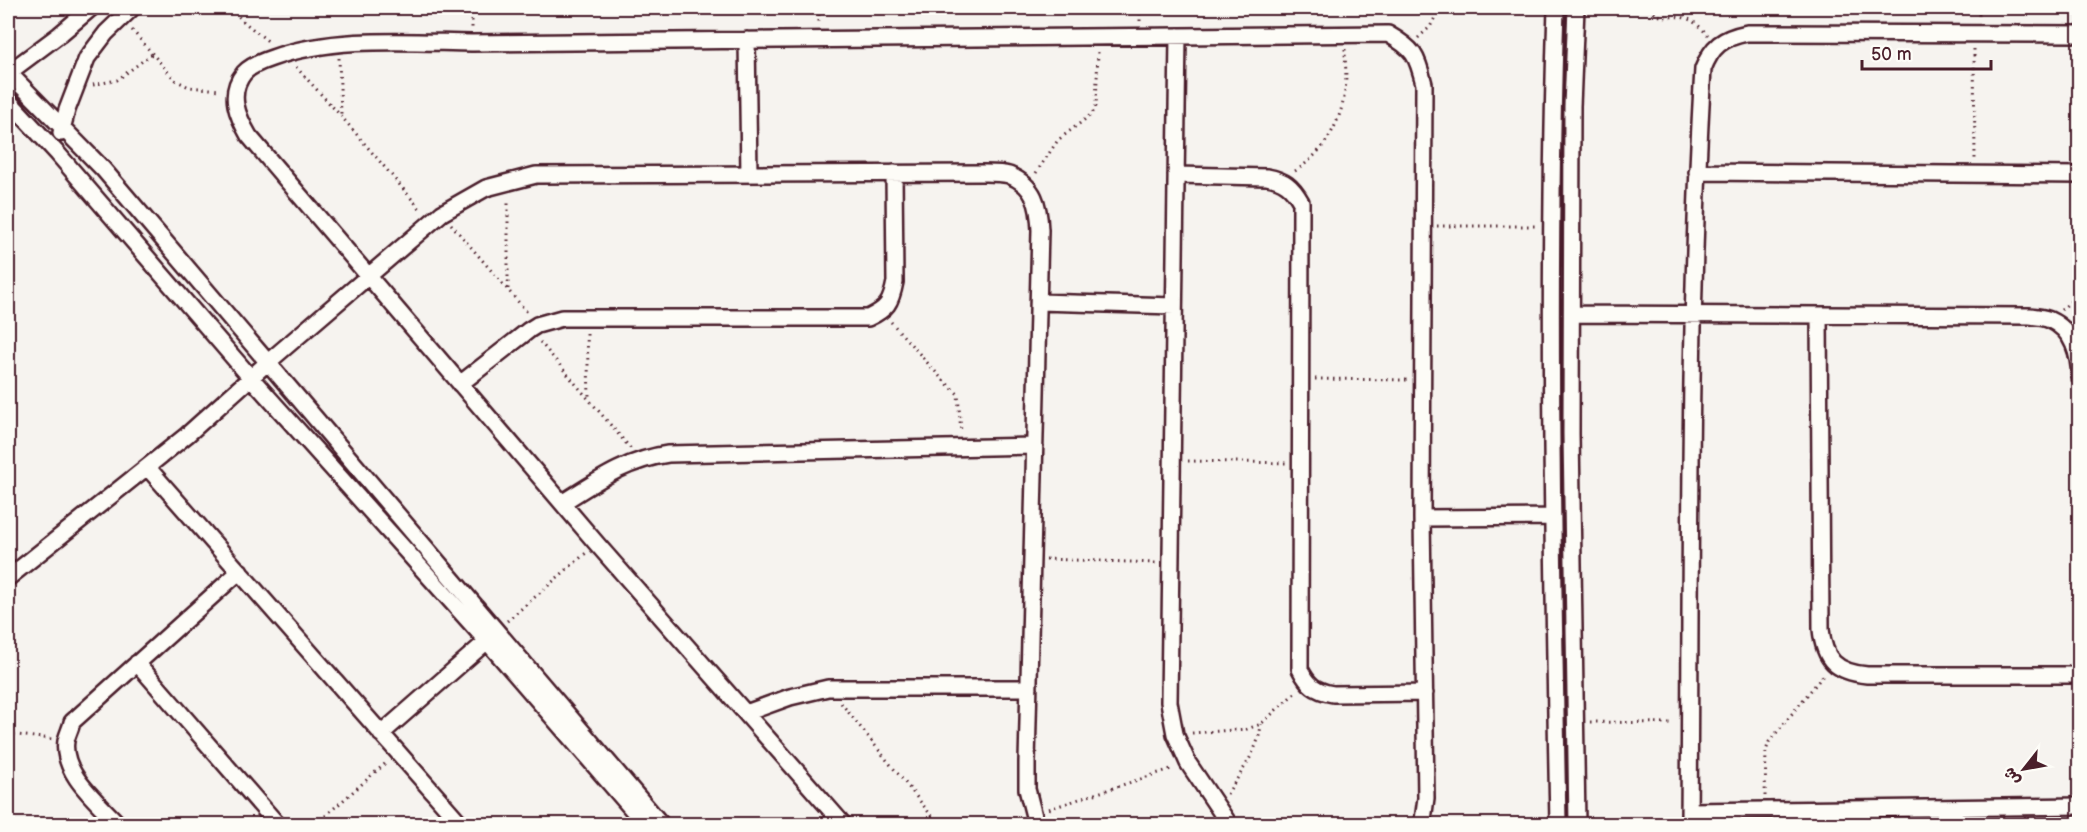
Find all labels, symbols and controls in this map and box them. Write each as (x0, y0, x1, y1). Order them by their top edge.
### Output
scale bar (1862, 33, 1991, 71)
text: 50 m (1871, 44, 1912, 65)
north arrow (1994, 739, 2054, 799)
text: ش (2000, 764, 2025, 788)

